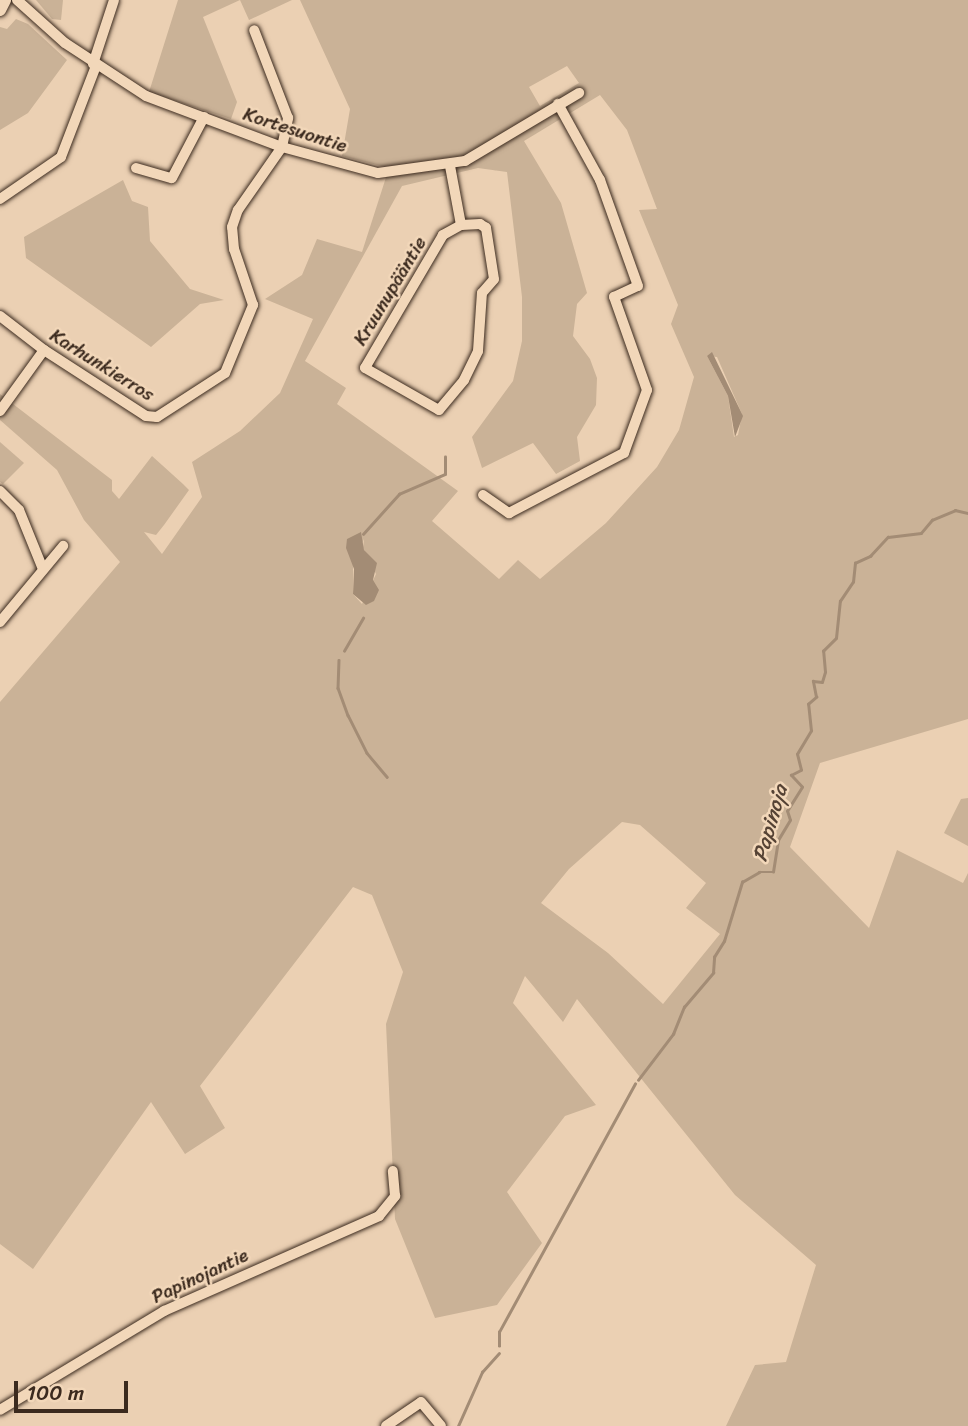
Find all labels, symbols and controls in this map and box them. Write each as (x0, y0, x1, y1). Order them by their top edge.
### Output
street label: Kortesuontie (240, 103, 350, 157)
street label: Kruunupääntie (349, 232, 431, 350)
street label: Karhunkierros (46, 324, 158, 406)
water label: Papinoja (747, 782, 793, 864)
street label: Papinojantie (148, 1244, 252, 1308)
scale bar (18, 1366, 131, 1410)
text: 100 m (27, 1374, 84, 1412)

